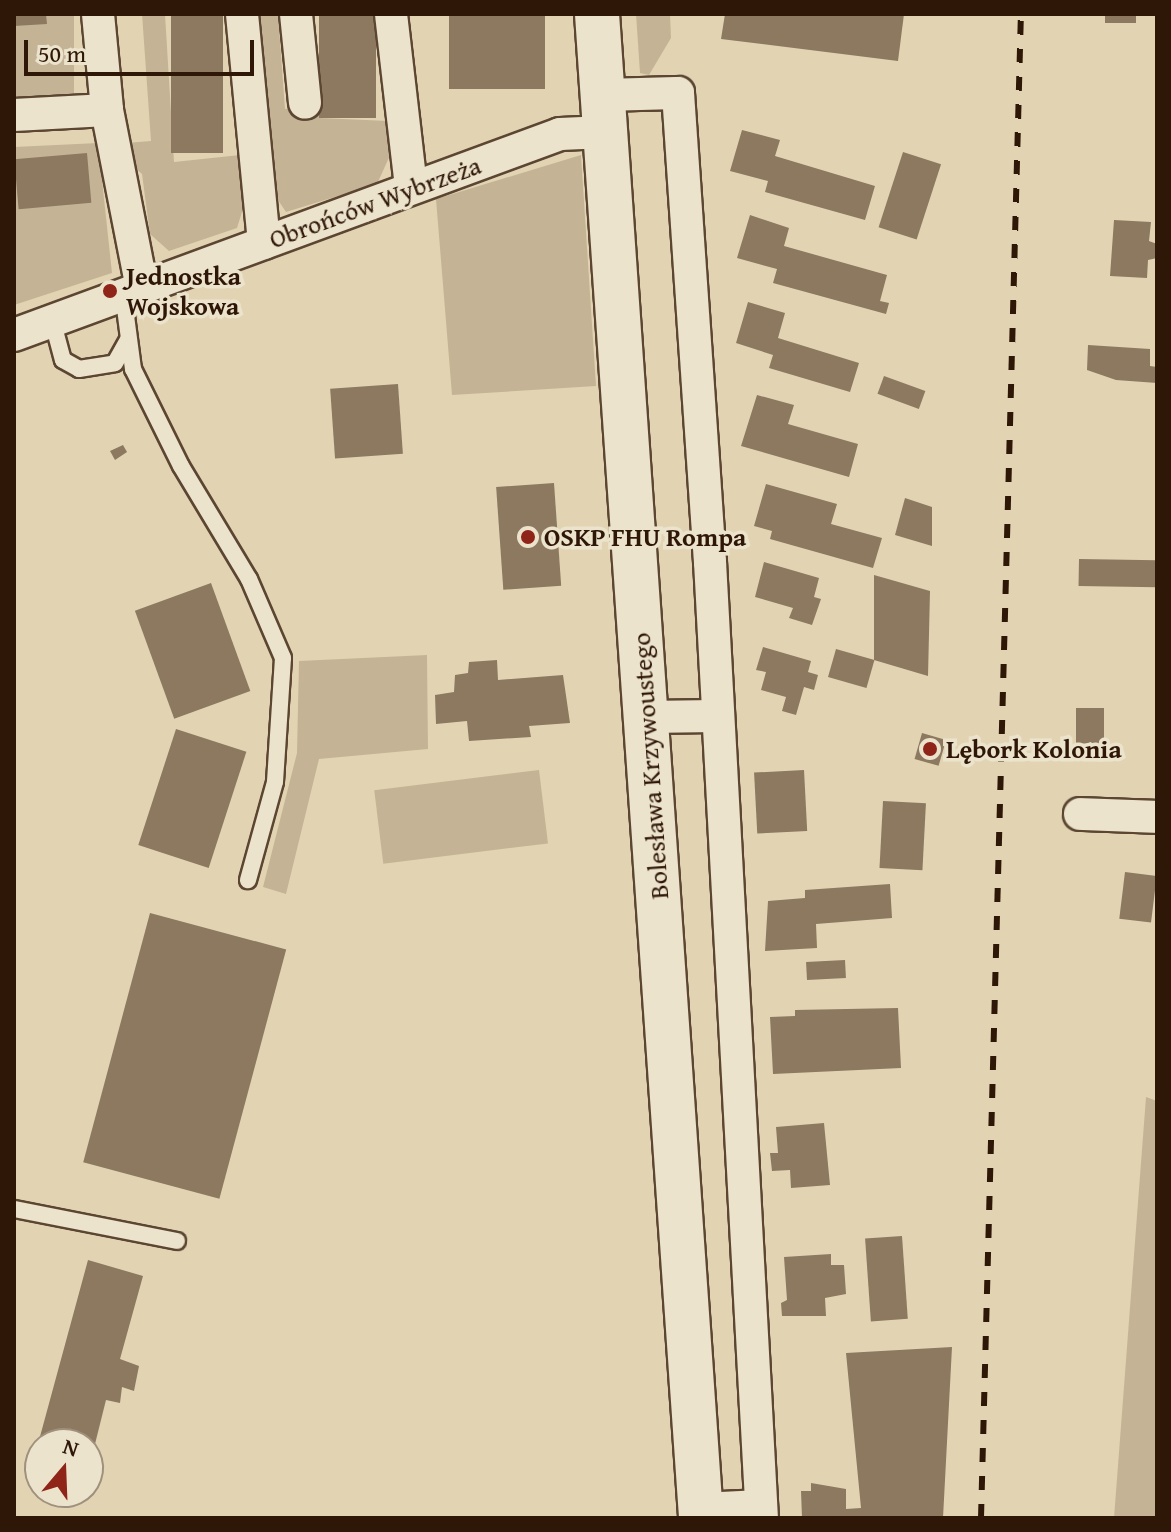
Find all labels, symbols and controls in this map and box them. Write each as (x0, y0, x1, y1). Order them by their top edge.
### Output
scale bar (28, 24, 258, 74)
text: 50 m (38, 36, 86, 71)
street label: Obrońców Wybrzeża (265, 149, 485, 255)
place label: Jednostka Wojskowa (126, 260, 241, 322)
marker: Jednostka Wojskowa (101, 282, 119, 300)
place label: OSKP FHU Rompa (544, 521, 746, 553)
marker: OSKP FHU Rompa (519, 528, 537, 546)
street label: Bolesława Krzywoustego (625, 632, 675, 900)
place label: Lębork Kolonia (946, 733, 1122, 765)
marker: Lębork Kolonia (921, 740, 939, 758)
north arrow (24, 1428, 104, 1508)
text: N (59, 1430, 83, 1465)

